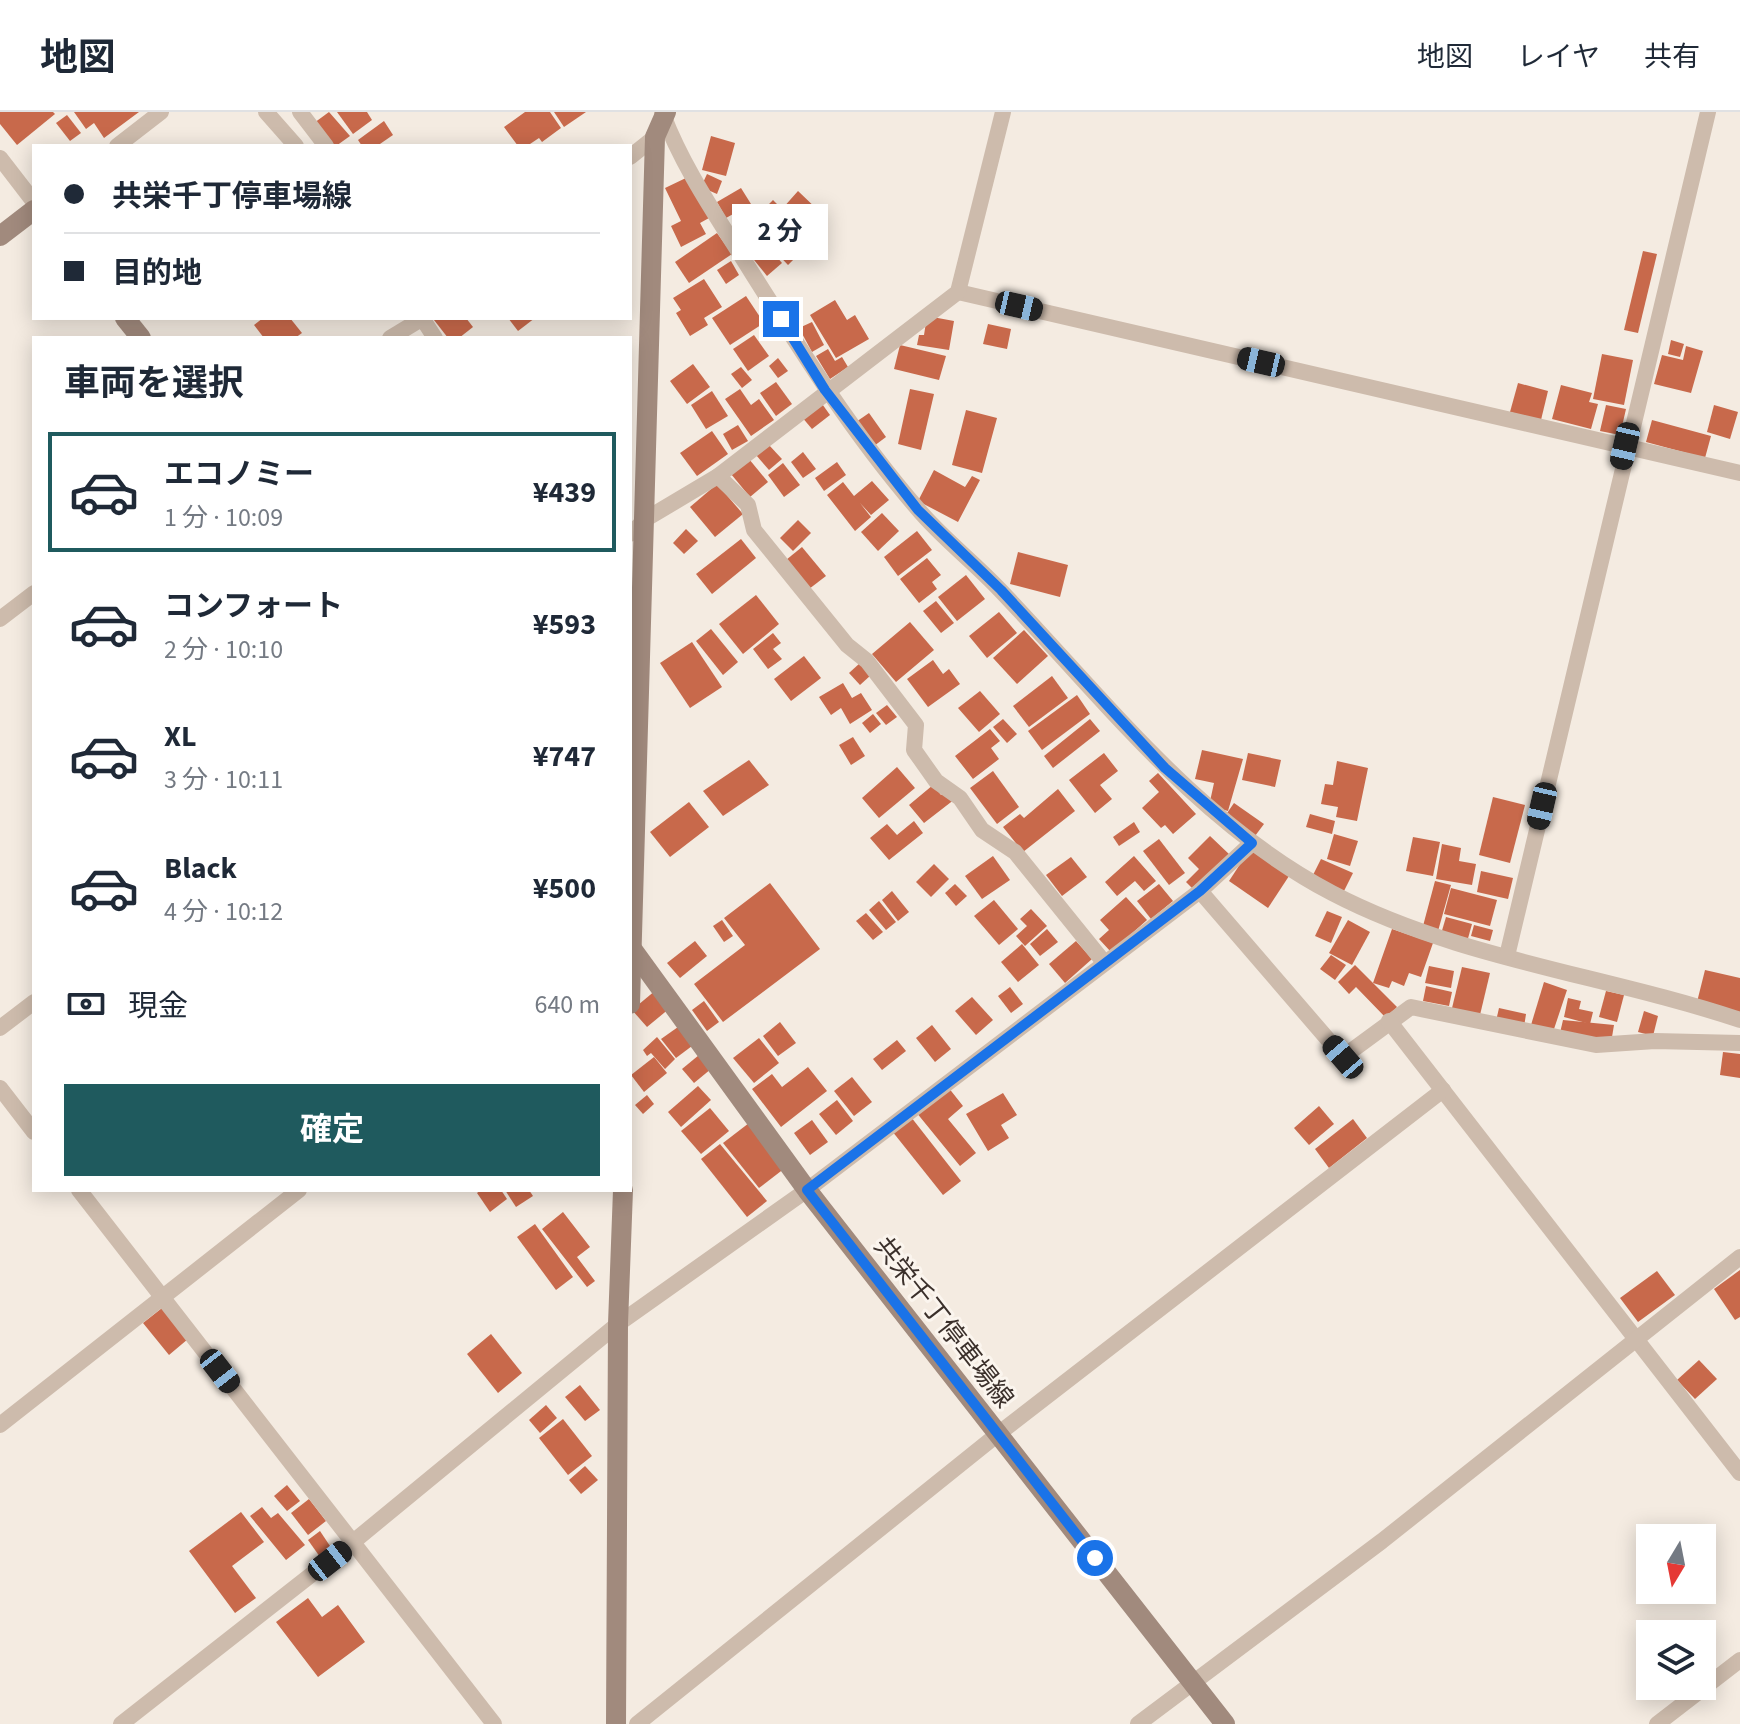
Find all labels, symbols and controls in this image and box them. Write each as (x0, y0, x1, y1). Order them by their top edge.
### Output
text: 地図 (40, 31, 116, 85)
text: 地図 (1417, 37, 1473, 77)
text: レイヤ (1517, 37, 1600, 77)
text: 共有 (1644, 37, 1700, 77)
text: 共栄千丁停車場線 (112, 175, 352, 218)
callout: 2 分 (733, 203, 829, 259)
text: 2 分 (758, 213, 802, 250)
text: 目的地 (112, 252, 202, 295)
car (993, 289, 1045, 323)
route end (763, 301, 799, 337)
car (1235, 345, 1287, 379)
text: 車両を選択 (64, 358, 244, 409)
car (1608, 420, 1642, 472)
text: エコノミー (164, 453, 314, 496)
icon: car (68, 456, 140, 528)
text: ¥439 (533, 471, 596, 514)
text: 1 分 · 10:09 (164, 499, 283, 536)
text: コンフォート (164, 585, 343, 628)
icon: car (68, 588, 140, 660)
text: ¥593 (533, 603, 596, 646)
text: 2 分 · 10:10 (164, 631, 283, 668)
text: XL (164, 715, 197, 758)
icon: car (68, 720, 140, 792)
text: ¥747 (533, 735, 596, 778)
text: 3 分 · 10:11 (164, 761, 283, 798)
car (1525, 780, 1559, 832)
text: Black (164, 847, 237, 890)
icon: car (68, 852, 140, 924)
text: ¥500 (533, 867, 596, 910)
text: 4 分 · 10:12 (164, 893, 283, 930)
icon: cash (64, 982, 108, 1026)
text: 現金 (128, 985, 188, 1028)
text: 640 m (534, 986, 600, 1023)
car (1318, 1031, 1368, 1083)
button: 確定 (64, 1084, 600, 1176)
street label: 共栄千丁停車場線 (865, 1229, 1022, 1416)
car (196, 1345, 244, 1397)
north arrow (1636, 1524, 1716, 1604)
map controls (1636, 1524, 1716, 1700)
car (304, 1537, 356, 1585)
route start (1077, 1540, 1113, 1576)
button: layers (1636, 1620, 1716, 1700)

